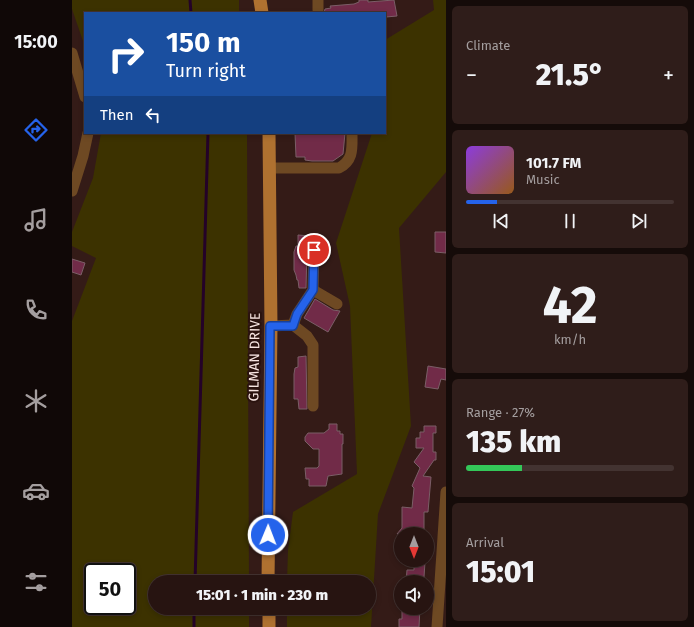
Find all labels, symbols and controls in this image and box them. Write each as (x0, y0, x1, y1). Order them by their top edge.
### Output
text: 150 m (166, 26, 241, 59)
icon: right (100, 28, 152, 80)
text: 15:00 (14, 31, 58, 53)
text: Climate (466, 38, 510, 53)
text: 21.5° (536, 57, 604, 93)
text: Turn right (166, 60, 246, 82)
text: − (466, 62, 477, 89)
text: + (663, 62, 674, 89)
icon: left (142, 104, 164, 126)
text: Then (100, 106, 134, 124)
icon: directions (22, 116, 50, 144)
text: 101.7 FM (526, 154, 581, 172)
text: Music (526, 172, 560, 187)
icon: music (22, 206, 50, 234)
icon: previous (490, 210, 512, 232)
icon: pause (559, 210, 581, 232)
icon: next (628, 210, 650, 232)
pin (297, 233, 331, 267)
icon: arrive (303, 239, 325, 261)
text: 42 (542, 274, 598, 337)
icon: phone (22, 296, 50, 324)
street label: GILMAN DRIVE (245, 312, 264, 402)
text: km/h (554, 332, 586, 347)
icon: climate (22, 387, 50, 415)
text: Range · 27% (466, 405, 535, 420)
text: 135 km (466, 424, 561, 460)
icon: car (22, 477, 50, 505)
position arrow (247, 514, 289, 556)
north arrow (394, 527, 434, 567)
map controls (394, 527, 434, 615)
text: Arrival (466, 535, 504, 550)
text: 15:01 (466, 554, 535, 590)
speed limit sign: 50 (84, 563, 136, 615)
icon: filters (22, 568, 50, 596)
button: sound (394, 575, 434, 615)
text: 15:01 · 1 min · 230 m (196, 586, 328, 604)

